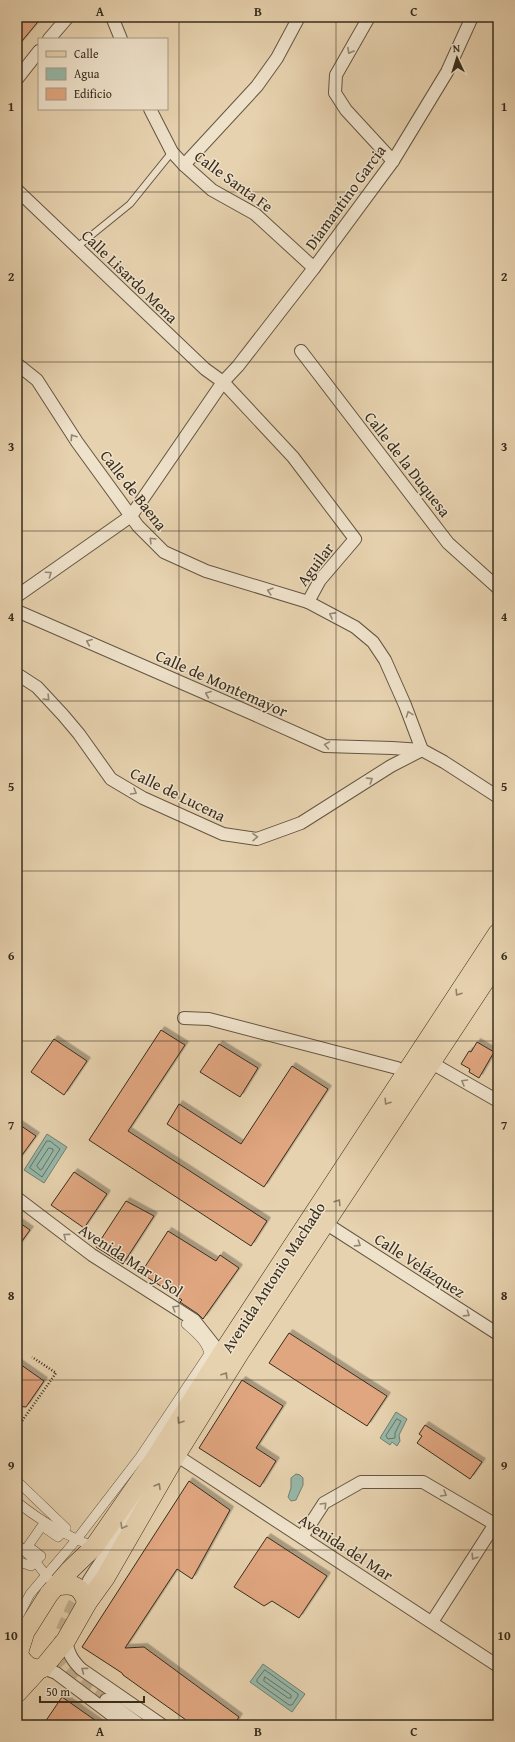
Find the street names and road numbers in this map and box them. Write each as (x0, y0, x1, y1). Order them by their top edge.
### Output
street label: Diamantino Garcia (299, 139, 392, 254)
street label: Calle Santa Fe (190, 144, 278, 218)
street label: Calle Lisardo Mena (76, 223, 184, 329)
street label: Calle de la Duquesa (359, 406, 457, 522)
street label: Calle de Baena (95, 445, 173, 536)
street label: Aguilar (291, 537, 340, 591)
street label: Calle de Montemayor (152, 643, 292, 723)
street label: Calle de Lucena (126, 761, 230, 828)
street label: Avenida Antonio Machado (215, 1197, 331, 1357)
street label: Avenida Mar y Sol (74, 1217, 188, 1303)
street label: Calle Velázquez (370, 1227, 470, 1303)
street label: Avenida del Mar (294, 1507, 398, 1587)

